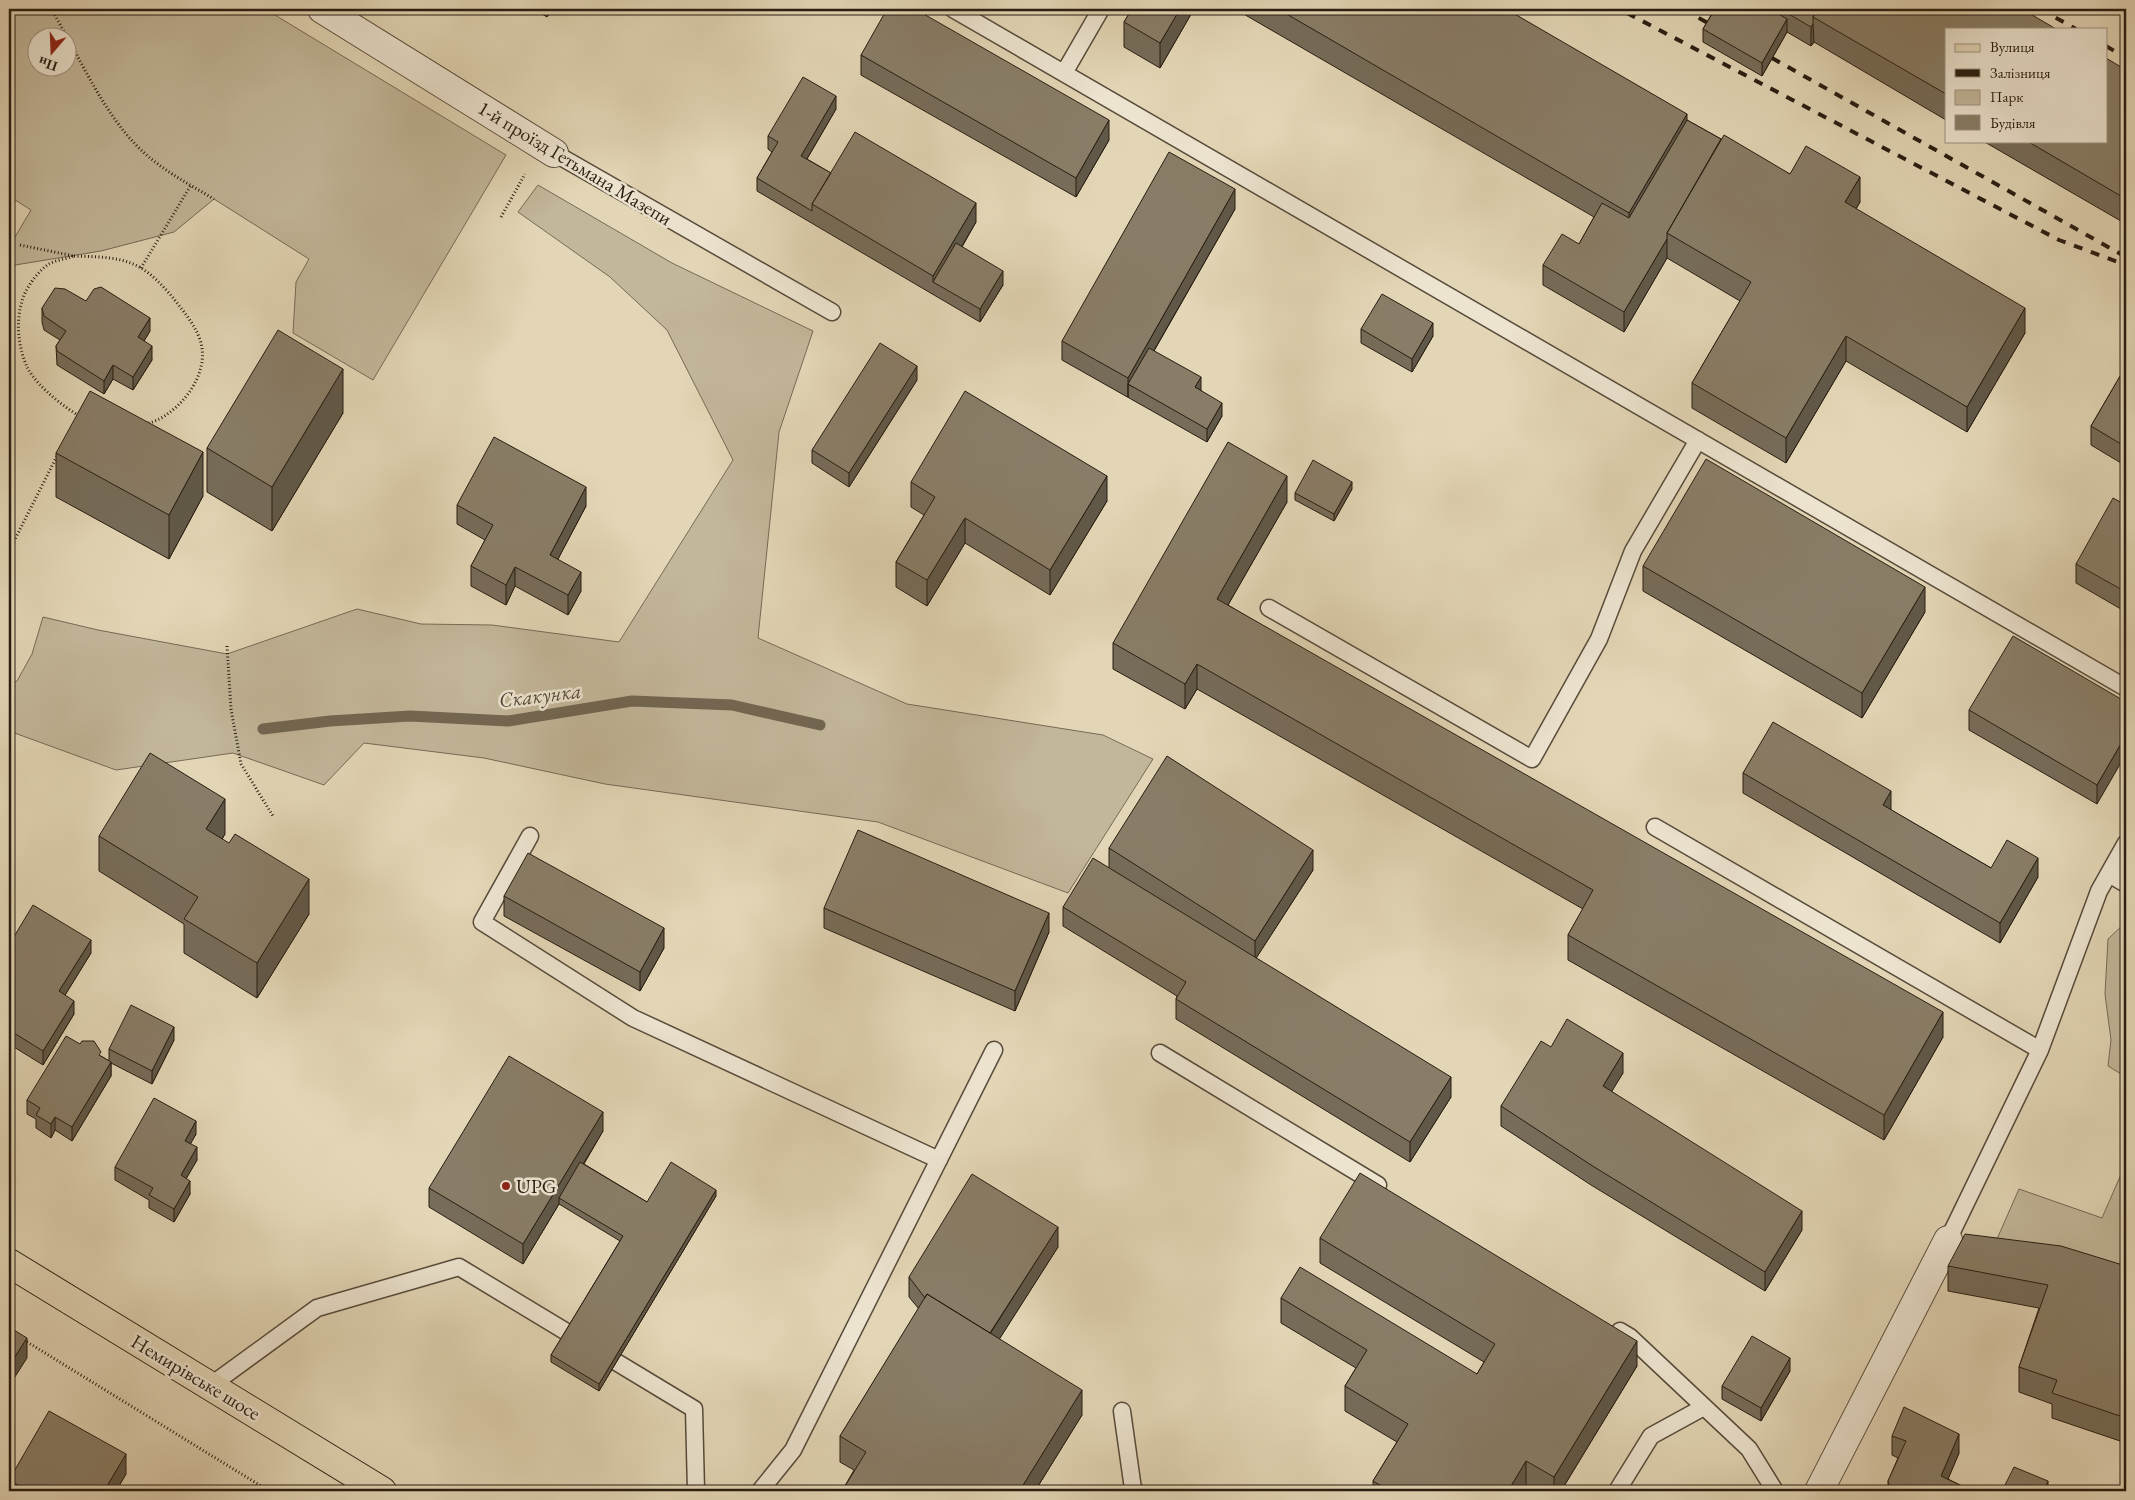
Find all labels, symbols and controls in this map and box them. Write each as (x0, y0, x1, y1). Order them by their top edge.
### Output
north arrow (28, 28, 78, 78)
legend (1945, 28, 2108, 142)
text: Вулиця (1990, 37, 2035, 56)
text: Пн (36, 53, 60, 76)
text: Залізниця (1990, 63, 2051, 82)
text: Парк (1990, 87, 2023, 106)
street label: 1-й проїзд Гетьмана Мазепи (473, 95, 677, 232)
text: Будівля (1990, 113, 2036, 132)
water label: Скакунка (497, 677, 583, 713)
place label: UPG (516, 1173, 556, 1199)
marker: UPG (500, 1180, 512, 1192)
street label: Немирівське шосе (126, 1328, 266, 1426)

